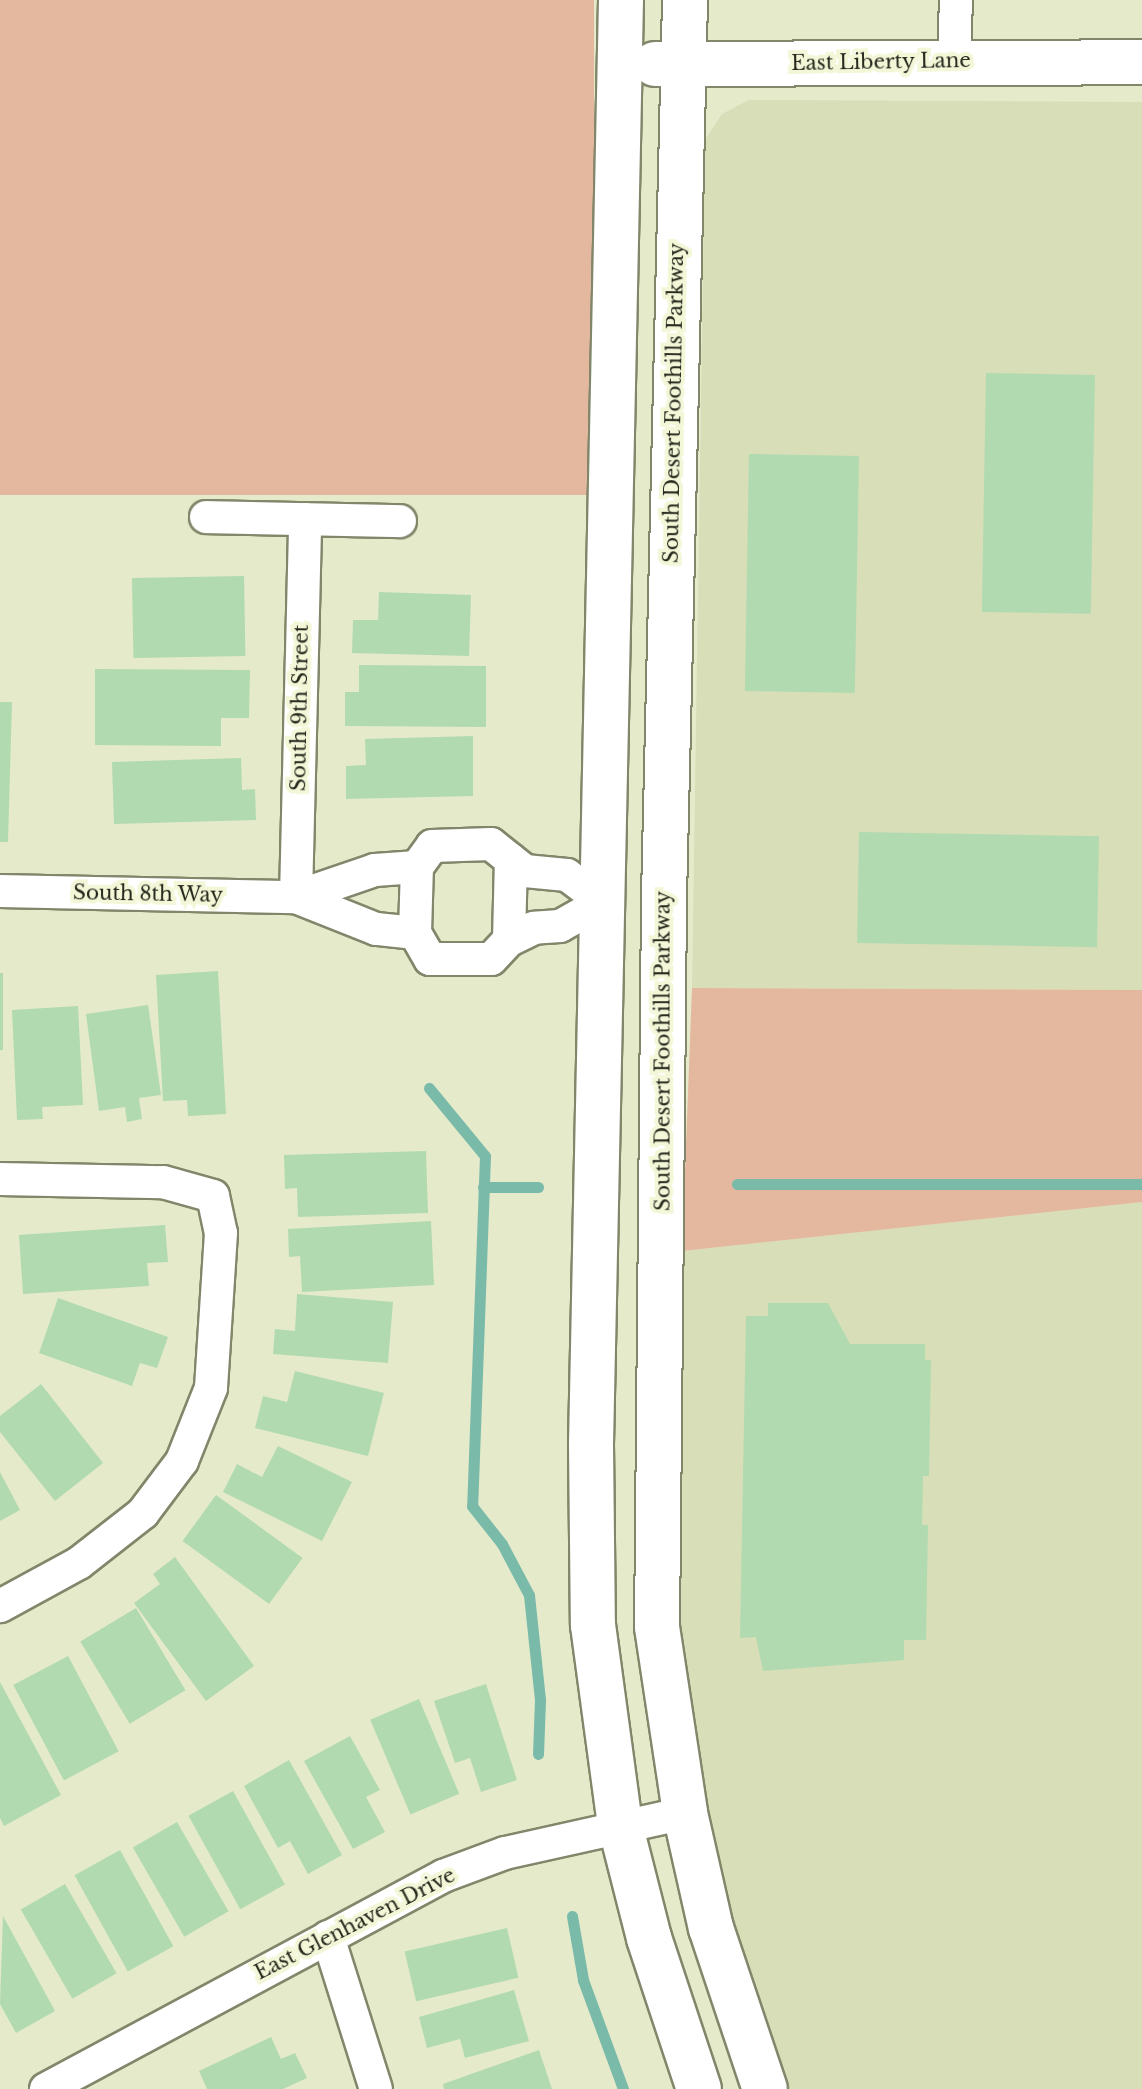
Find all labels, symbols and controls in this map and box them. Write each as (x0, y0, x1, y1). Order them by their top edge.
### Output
street label: East Liberty Lane (791, 48, 971, 76)
street label: South Desert Foothills Parkway (659, 243, 689, 563)
street label: South 9th Street (287, 625, 313, 791)
street label: South 8th Way (72, 881, 224, 907)
street label: South Desert Foothills Parkway (651, 891, 675, 1211)
street label: East Glenhaven Drive (251, 1863, 459, 1985)

